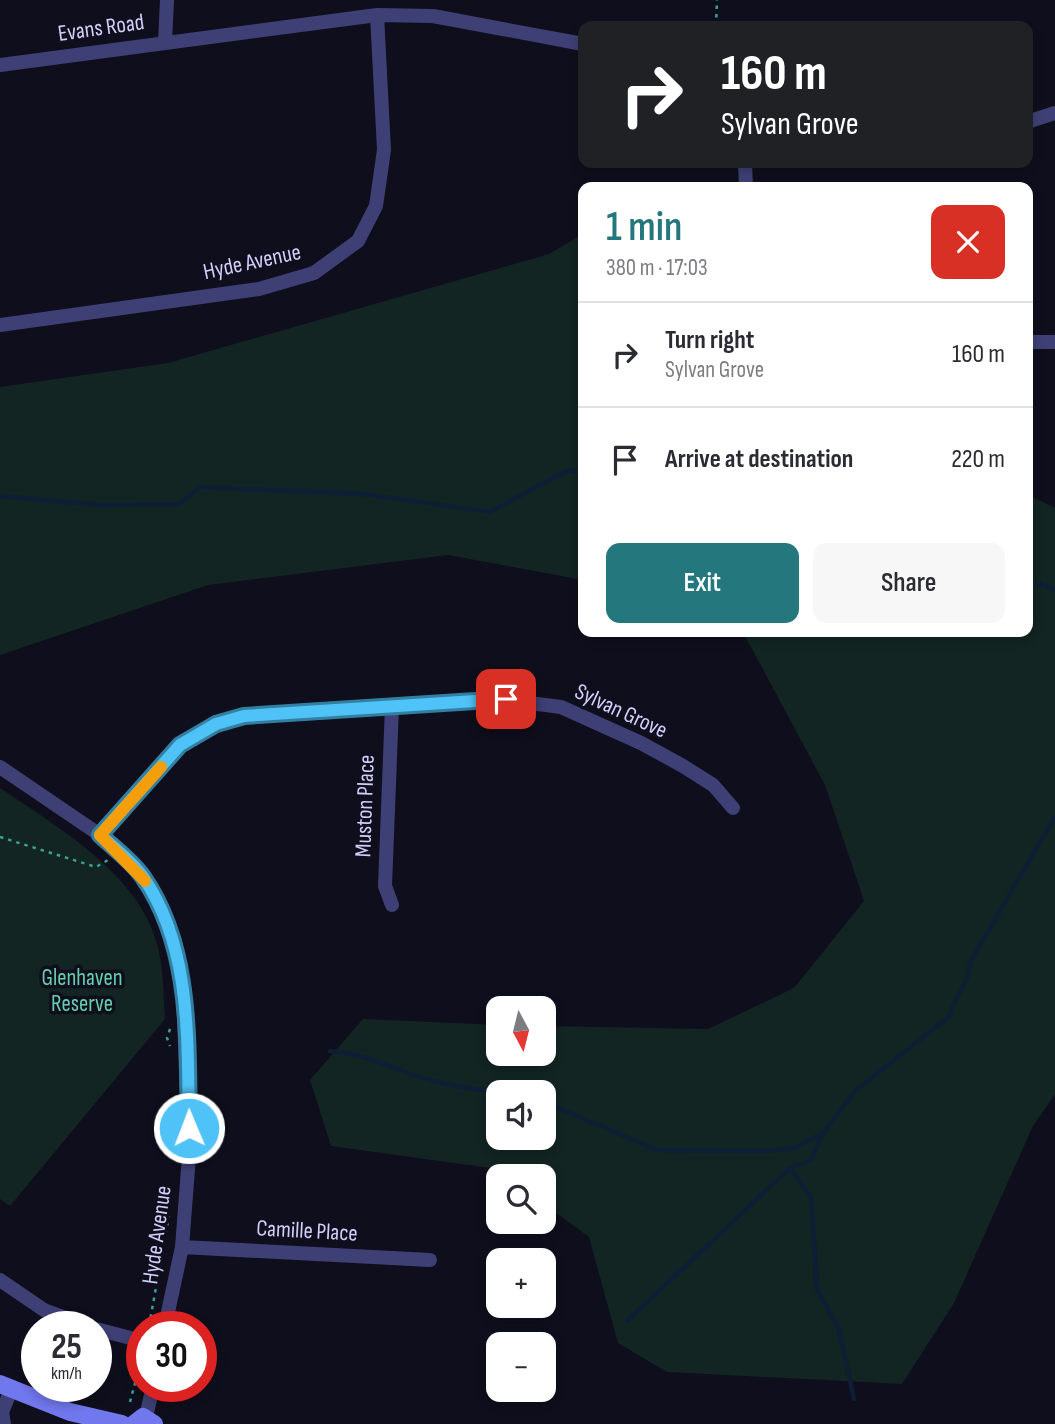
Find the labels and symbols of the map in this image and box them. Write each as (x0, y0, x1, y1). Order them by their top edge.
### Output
street label: Evans Road (56, 8, 146, 48)
street label: Hyde Avenue (201, 238, 303, 286)
pin (476, 669, 536, 729)
street label: Sylvan Grove (570, 677, 672, 745)
street label: Muston Place (349, 754, 381, 858)
park label: Glenhaven Reserve (41, 964, 123, 1018)
north arrow (486, 996, 556, 1066)
position arrow (152, 1091, 226, 1165)
street label: Hyde Avenue (136, 1184, 178, 1286)
street label: Camille Place (256, 1214, 358, 1248)
speed limit sign: 30 (126, 1311, 217, 1402)

